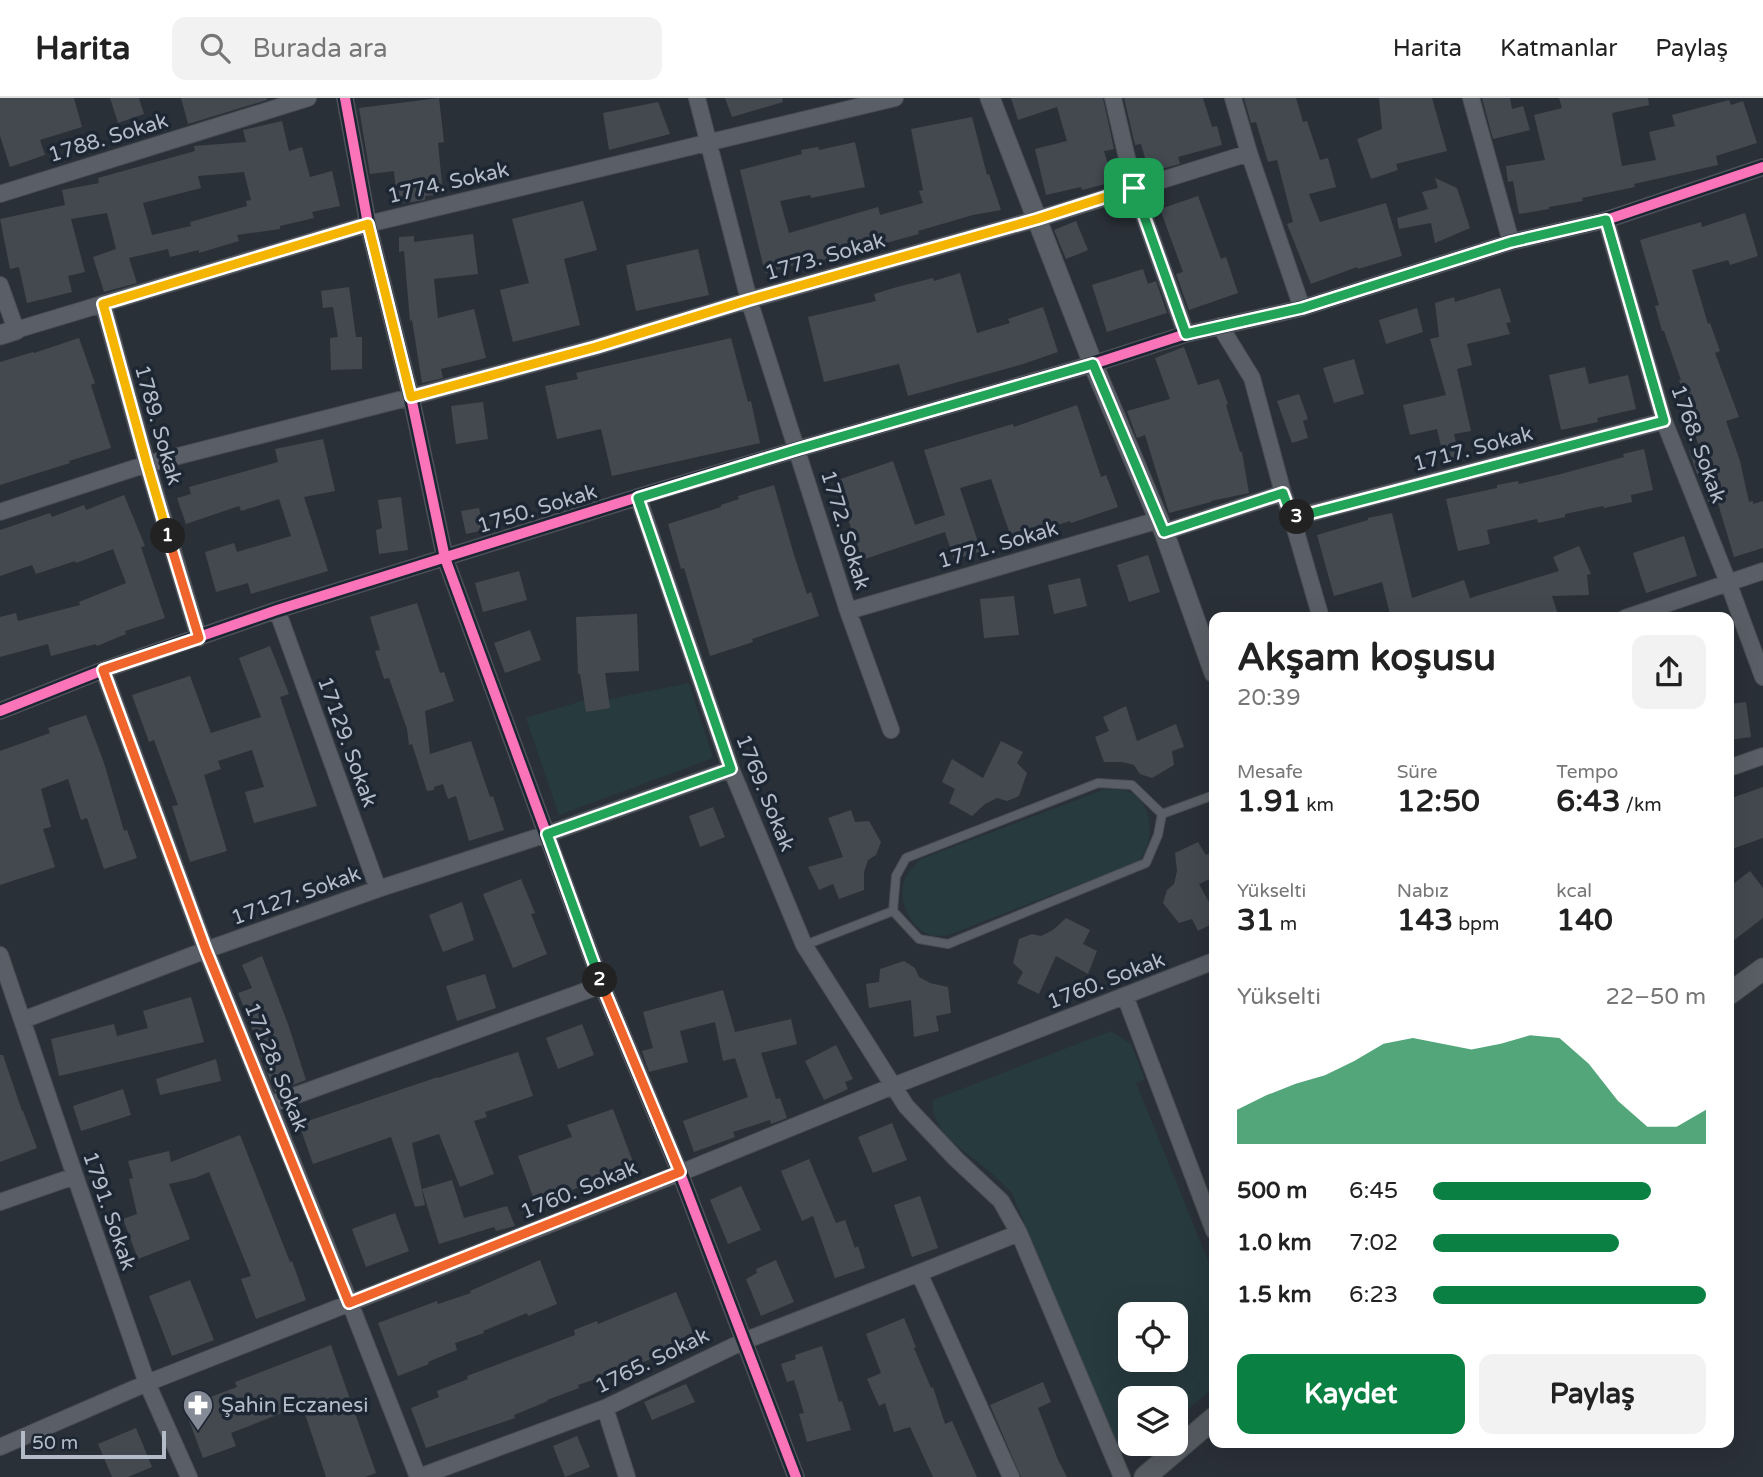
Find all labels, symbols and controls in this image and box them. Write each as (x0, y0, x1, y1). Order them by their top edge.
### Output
search box (172, 17, 662, 80)
text: Harita (35, 29, 130, 68)
icon: search (196, 29, 234, 67)
text: Burada ara (252, 33, 388, 64)
text: Harita (1393, 34, 1462, 63)
text: Katmanlar (1500, 34, 1617, 63)
text: Paylaş (1655, 34, 1728, 63)
street label: 1788. Sokak (45, 108, 171, 168)
street label: 1774. Sokak (385, 157, 511, 209)
pin (1104, 158, 1164, 218)
icon: arrive (1115, 169, 1153, 207)
street label: 1773. Sokak (762, 228, 888, 286)
street label: 1789. Sokak (129, 362, 187, 488)
street label: 1768. Sokak (1665, 382, 1731, 506)
street label: 1717. Sokak (1410, 421, 1536, 477)
street label: 1772. Sokak (815, 467, 875, 593)
street label: 1750. Sokak (474, 479, 600, 539)
pin: 3 (1280, 500, 1314, 534)
text: 3 (1291, 505, 1302, 527)
street label: 1771. Sokak (935, 516, 1061, 574)
pin: 1 (150, 518, 186, 554)
text: 1 (162, 524, 173, 546)
text: Akşam koşusu (1237, 635, 1496, 681)
button: share (1632, 635, 1706, 709)
street label: 17129. Sokak (312, 673, 382, 811)
text: 20:39 (1237, 684, 1301, 712)
street label: 1769. Sokak (730, 731, 800, 855)
text: Mesafe (1237, 761, 1303, 783)
text: Süre (1397, 761, 1438, 783)
text: Tempo (1556, 761, 1618, 783)
text: 1.91 (1237, 783, 1301, 820)
text: 12:50 (1397, 783, 1480, 820)
text: 6:43 (1556, 783, 1621, 820)
text: km (1301, 794, 1334, 816)
text: /km (1621, 794, 1662, 816)
street label: 17127. Sokak (228, 861, 364, 931)
text: Yükselti (1237, 880, 1306, 902)
text: Nabız (1397, 880, 1449, 902)
text: kcal (1556, 880, 1592, 902)
text: 31 (1237, 902, 1275, 939)
text: 143 (1397, 902, 1453, 939)
text: 140 (1556, 902, 1613, 939)
text: m (1275, 913, 1297, 935)
text: bpm (1453, 913, 1500, 935)
street label: 1760. Sokak (1044, 947, 1168, 1015)
pin: 2 (582, 962, 618, 998)
text: 2 (594, 968, 605, 990)
text: Yükselti (1237, 983, 1321, 1011)
text: 22–50 m (1605, 983, 1706, 1011)
street label: 17128. Sokak (239, 999, 313, 1135)
street label: 1791. Sokak (77, 1148, 141, 1274)
street label: 1760. Sokak (517, 1155, 641, 1225)
text: 500 m (1237, 1177, 1307, 1205)
text: 6:45 (1349, 1177, 1398, 1205)
text: 1.0 km (1237, 1229, 1312, 1257)
text: 7:02 (1349, 1229, 1398, 1257)
text: 1.5 km (1237, 1281, 1312, 1309)
text: 6:23 (1349, 1281, 1398, 1309)
map controls (1118, 1302, 1188, 1456)
button: locate (1118, 1302, 1188, 1372)
street label: 1765. Sokak (591, 1323, 713, 1399)
button: Kaydet (1237, 1354, 1465, 1434)
button: Paylaş (1479, 1354, 1706, 1434)
button: layers (1118, 1386, 1188, 1456)
pharmacy icon: Şahin Eczanesi (181, 1388, 215, 1432)
place label: Şahin Eczanesi (221, 1393, 369, 1418)
scale bar (21, 1428, 166, 1460)
text: 50 m (32, 1432, 78, 1454)

